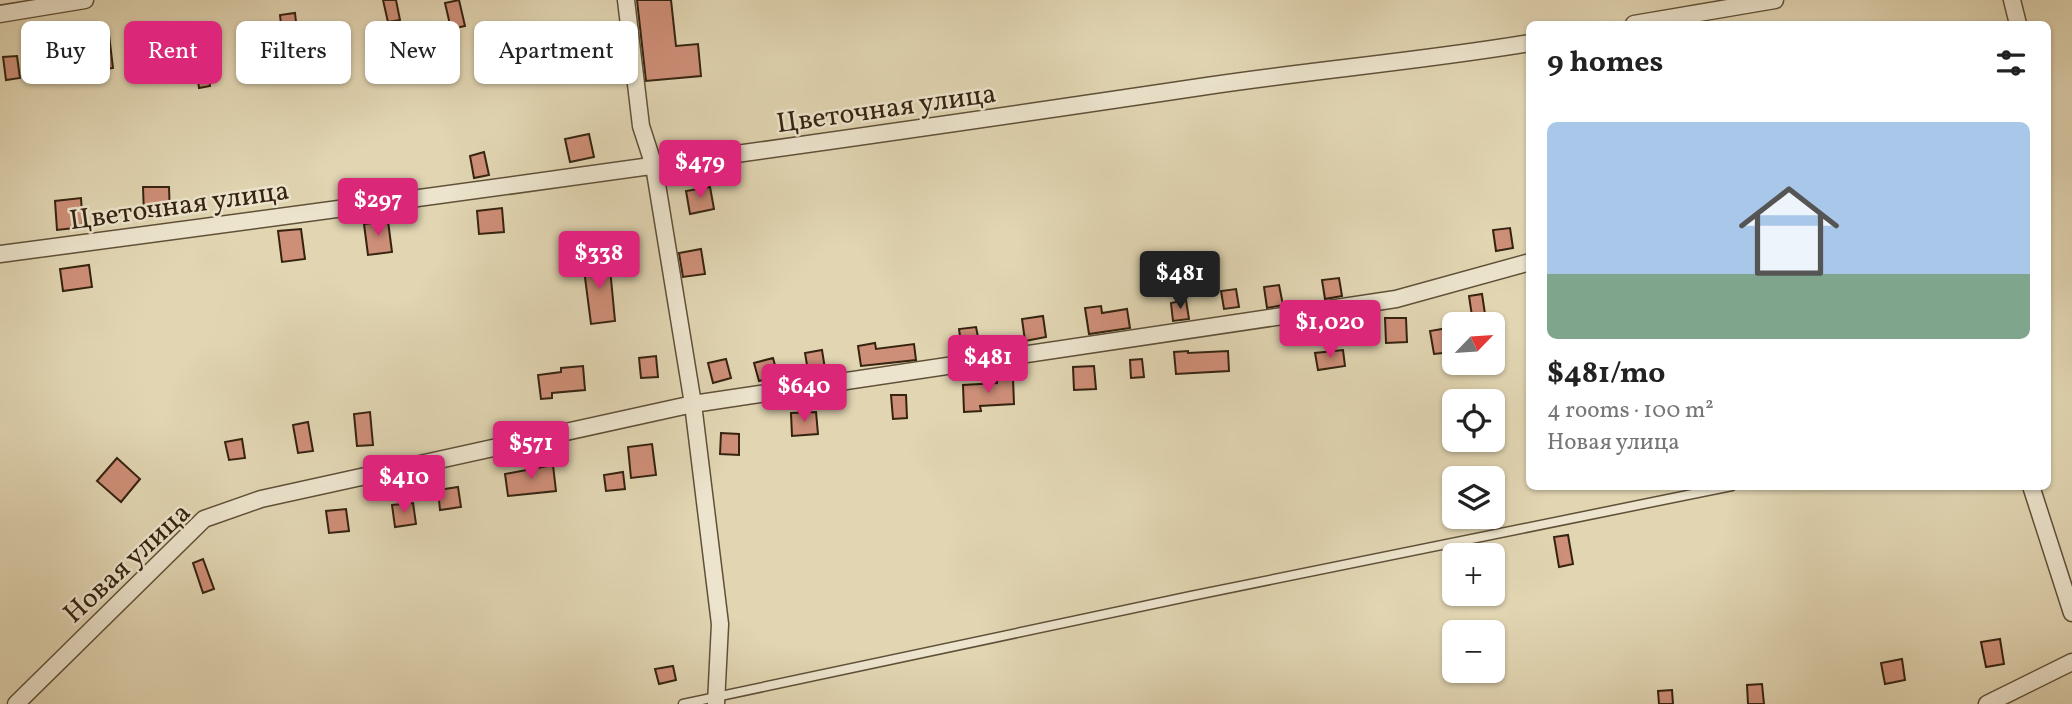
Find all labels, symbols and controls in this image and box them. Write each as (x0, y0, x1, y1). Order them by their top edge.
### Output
chip: Buy (21, 21, 110, 84)
chip: Rent (124, 21, 222, 84)
chip: Filters (236, 21, 351, 84)
chip: New (365, 21, 460, 84)
chip: Apartment (474, 21, 638, 84)
text: 9 homes (1547, 42, 1663, 84)
icon: filters (1992, 44, 2030, 82)
street label: Цветочная улица (774, 75, 999, 144)
pin: $479 (659, 140, 741, 200)
text: $479 (675, 147, 725, 179)
icon: home (1726, 168, 1852, 294)
street label: Цветочная улица (67, 172, 292, 241)
pin: $297 (337, 178, 419, 238)
text: $297 (354, 185, 402, 217)
pin: $338 (558, 232, 640, 291)
text: $338 (575, 238, 623, 270)
pin: $481 (1139, 252, 1221, 311)
text: $481 (1156, 258, 1204, 290)
pin: $1,020 (1273, 300, 1387, 360)
text: $1,020 (1296, 307, 1364, 339)
north arrow (1442, 312, 1505, 374)
map controls (1442, 312, 1505, 683)
pin: $481 (947, 336, 1029, 395)
text: $481 (964, 342, 1012, 374)
text: $481/mo (1547, 353, 1665, 395)
pin: $640 (763, 364, 845, 424)
text: $640 (778, 371, 830, 403)
button: locate (1442, 389, 1505, 452)
text: 4 rooms · 100 m² (1547, 395, 1714, 427)
pin: $571 (490, 421, 572, 481)
text: Новая улица (1547, 427, 1680, 459)
text: $571 (509, 428, 553, 460)
pin: $410 (363, 456, 445, 515)
text: $410 (379, 462, 429, 494)
button: layers (1442, 466, 1505, 529)
street label: Новая улица (55, 495, 200, 633)
button: + (1442, 543, 1505, 606)
button: − (1442, 620, 1505, 683)

